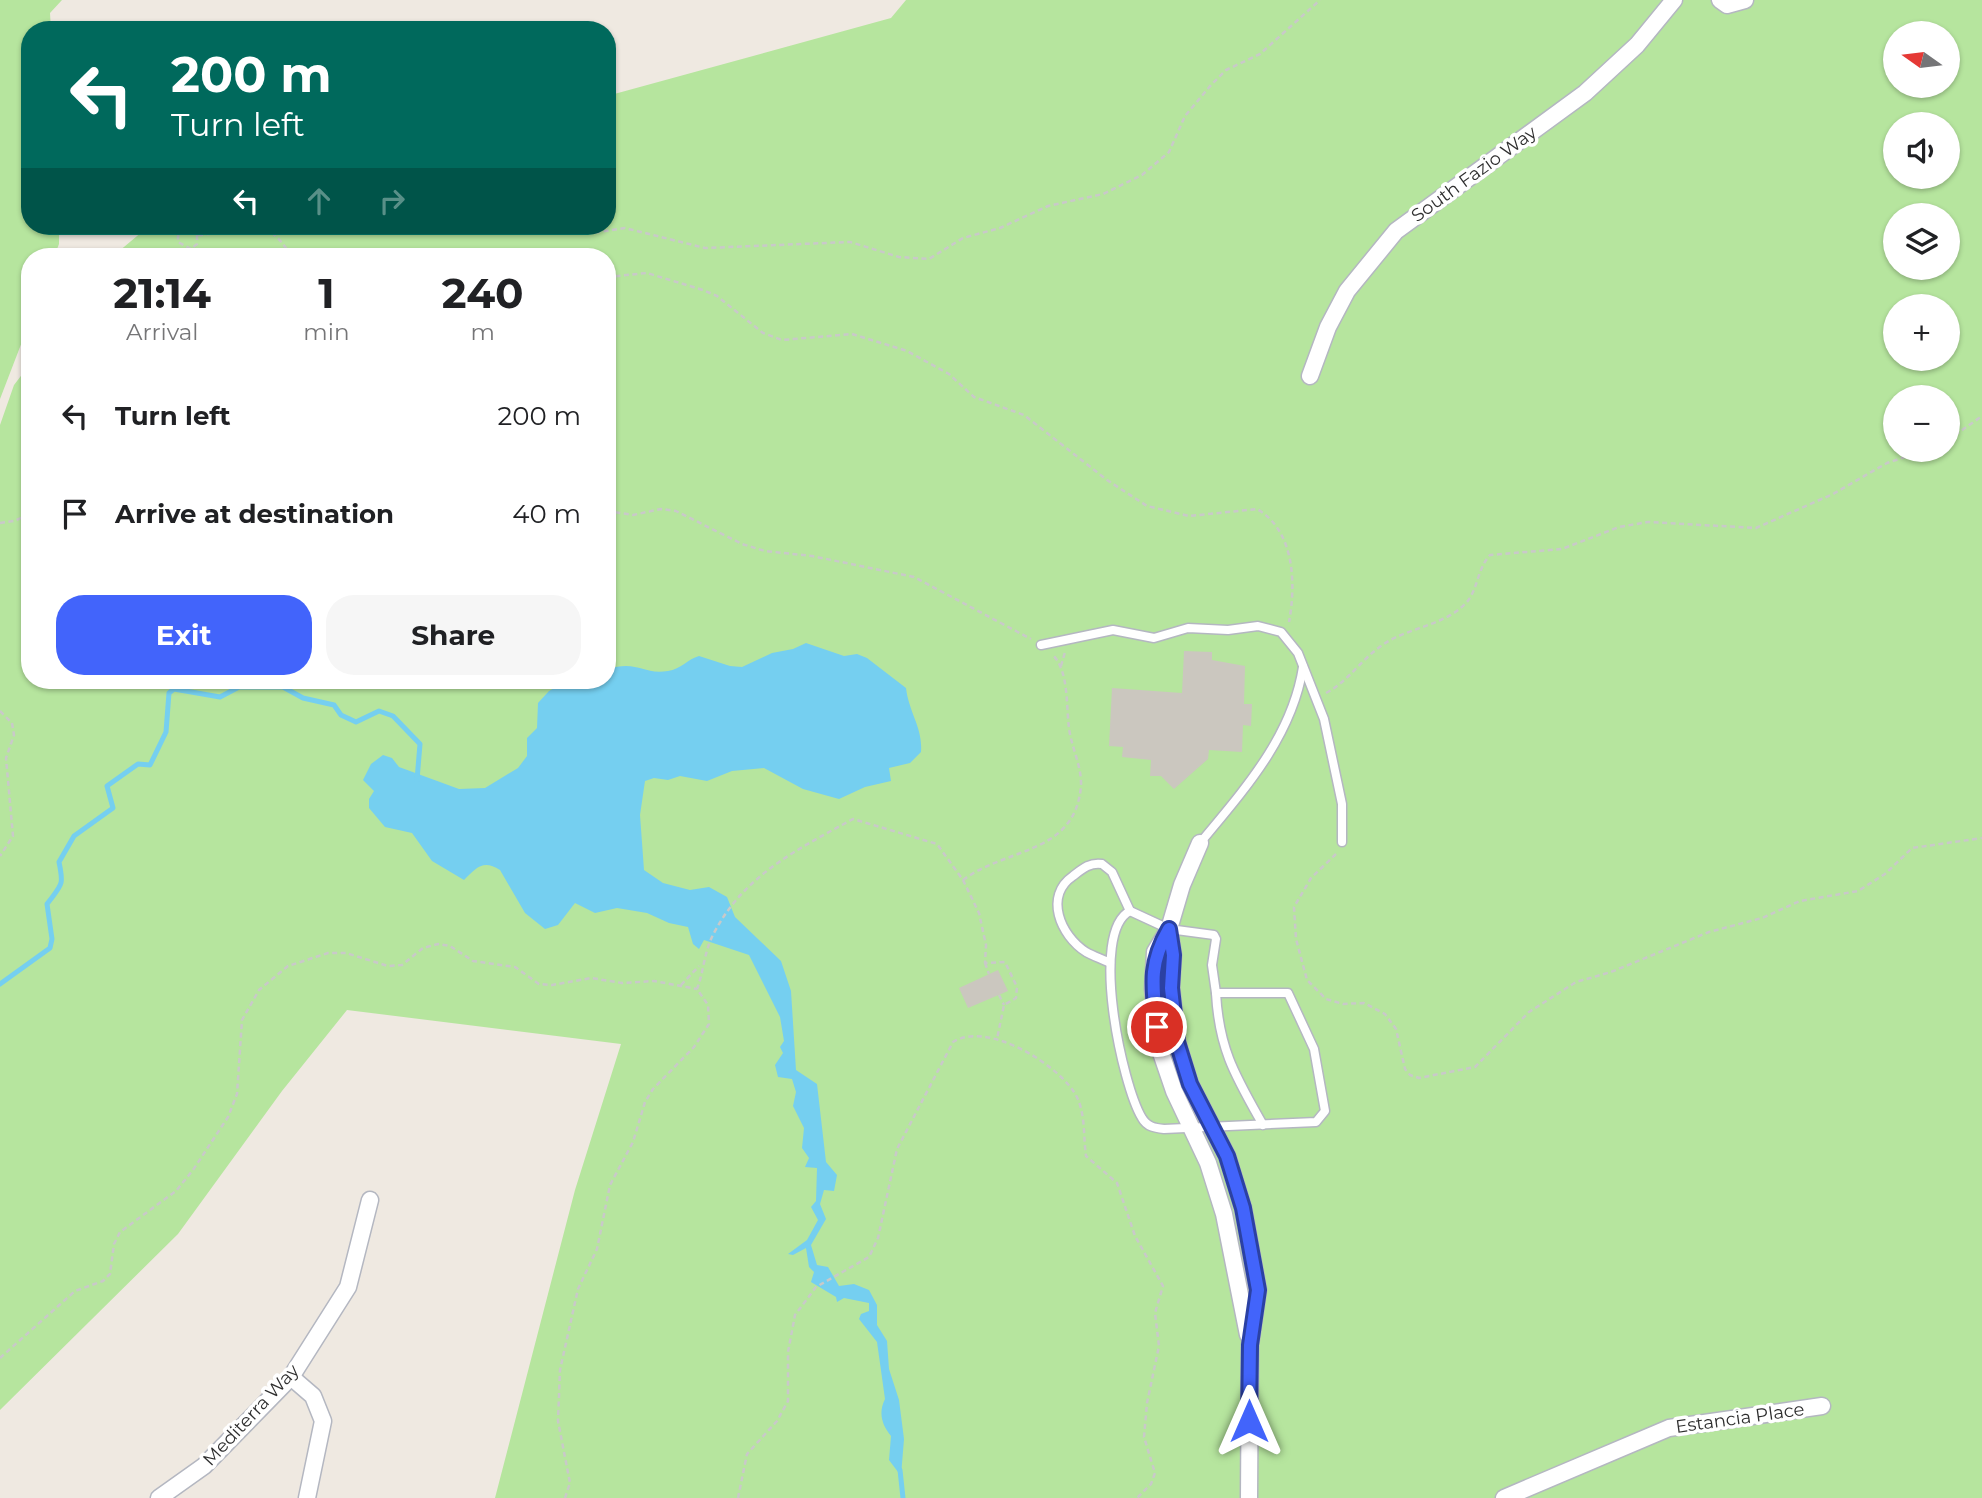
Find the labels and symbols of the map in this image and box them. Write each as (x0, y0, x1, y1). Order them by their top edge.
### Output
north arrow (1883, 21, 1960, 98)
street label: South Fazio Way (1407, 121, 1541, 227)
pin (1127, 997, 1187, 1057)
street label: Mediterra Way (198, 1360, 304, 1470)
position arrow (1212, 1384, 1286, 1458)
street label: Estancia Place (1674, 1398, 1806, 1438)

